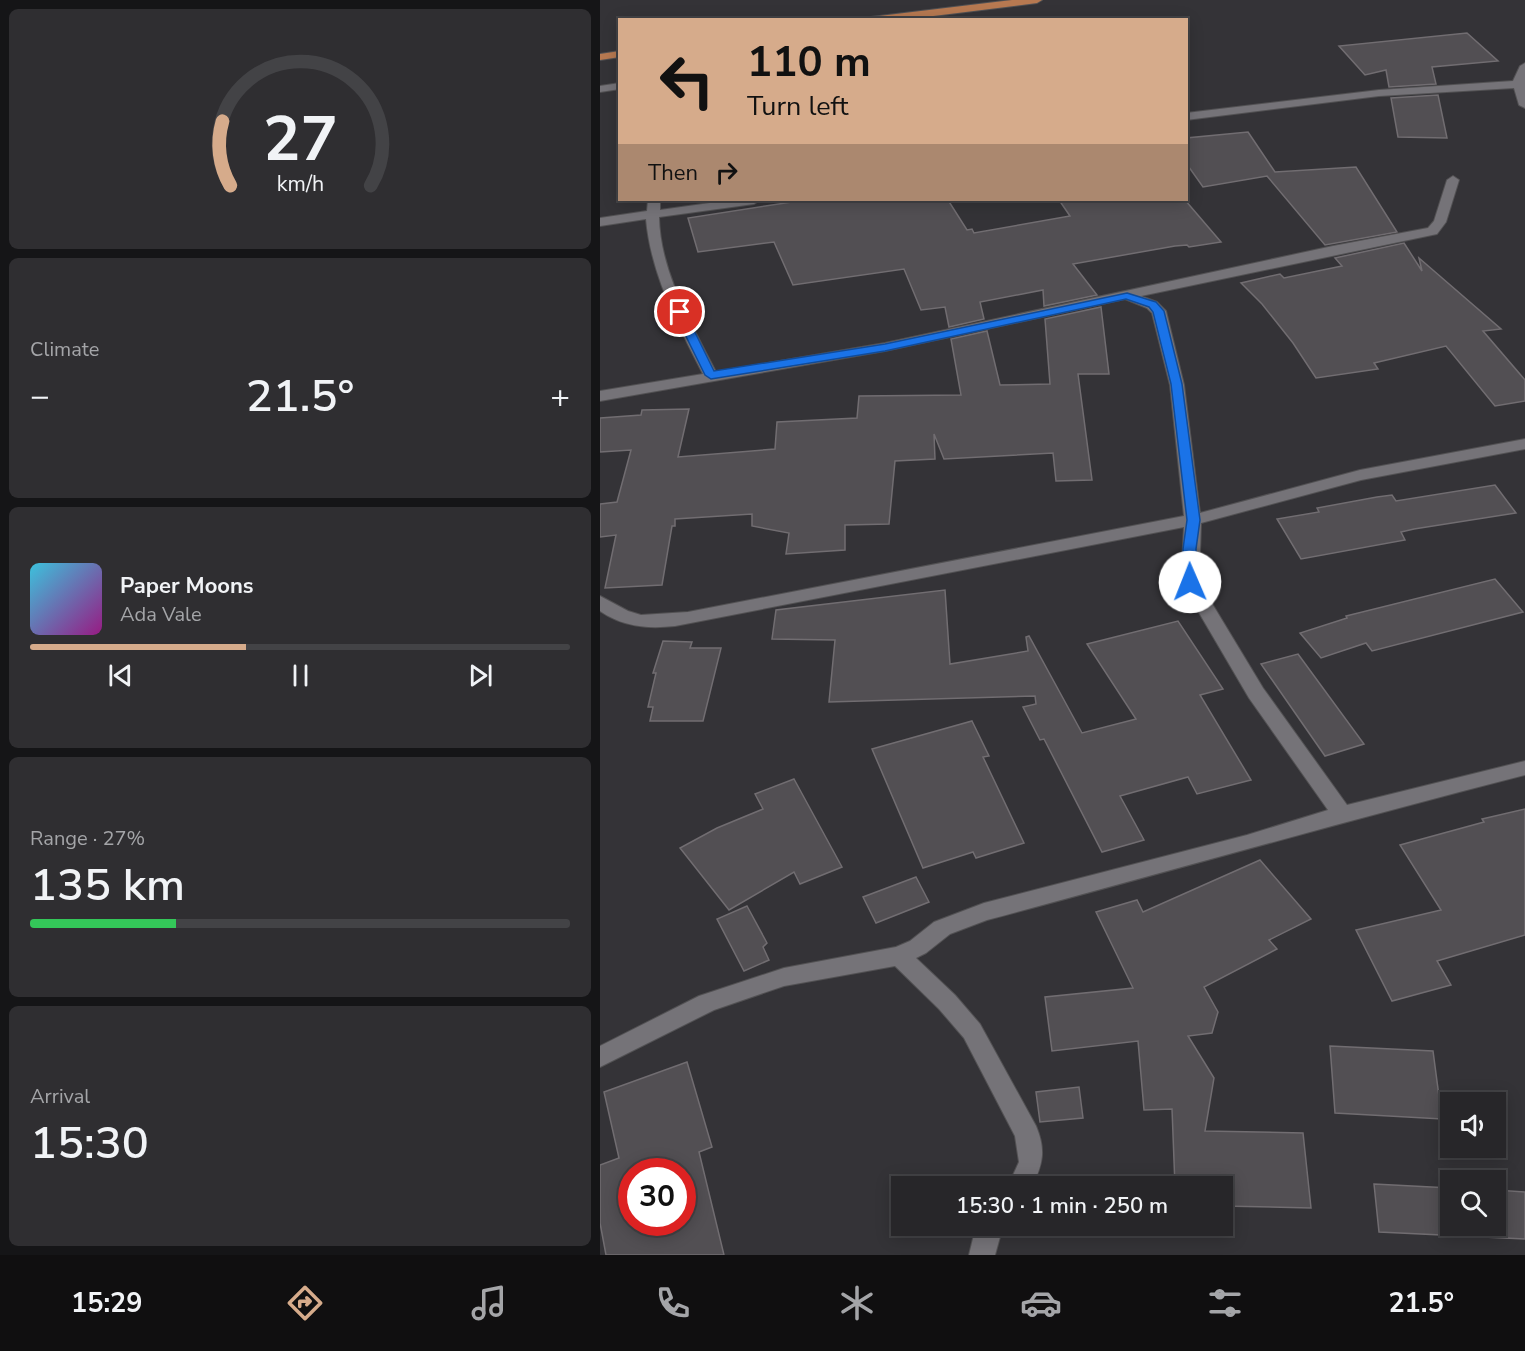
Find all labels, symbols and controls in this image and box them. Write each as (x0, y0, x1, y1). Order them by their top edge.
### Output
text: 110 m (747, 34, 871, 91)
icon: left (648, 42, 726, 120)
text: Turn left (747, 88, 848, 125)
text: 27 (263, 97, 337, 182)
icon: right (710, 156, 743, 189)
text: Then (648, 158, 698, 188)
text: km/h (276, 169, 324, 199)
pin (654, 286, 705, 337)
icon: arrive (663, 295, 696, 328)
text: Climate (30, 336, 99, 363)
text: 21.5° (246, 366, 354, 427)
text: − (30, 374, 50, 419)
text: + (550, 374, 570, 419)
position arrow (1158, 550, 1222, 614)
text: Paper Moons (120, 571, 254, 601)
text: Ada Vale (120, 601, 202, 628)
icon: previous (104, 659, 137, 692)
icon: pause (284, 659, 317, 692)
icon: next (464, 659, 497, 692)
text: Range · 27% (30, 825, 145, 852)
text: 135 km (30, 855, 185, 916)
text: Arrival (30, 1083, 90, 1110)
map controls (1440, 1092, 1506, 1236)
button: sound (1440, 1092, 1506, 1158)
text: 15:30 (30, 1113, 149, 1174)
speed limit sign: 30 (618, 1158, 696, 1236)
button: search (1440, 1170, 1506, 1236)
text: 15:30 · 1 min · 250 m (956, 1191, 1168, 1221)
icon: directions (284, 1282, 326, 1324)
icon: music (468, 1282, 510, 1324)
icon: phone (652, 1282, 694, 1324)
icon: climate (836, 1282, 878, 1324)
icon: car (1020, 1282, 1062, 1324)
icon: filters (1204, 1282, 1246, 1324)
text: 15:29 (71, 1285, 142, 1322)
text: 21.5° (1388, 1285, 1454, 1322)

